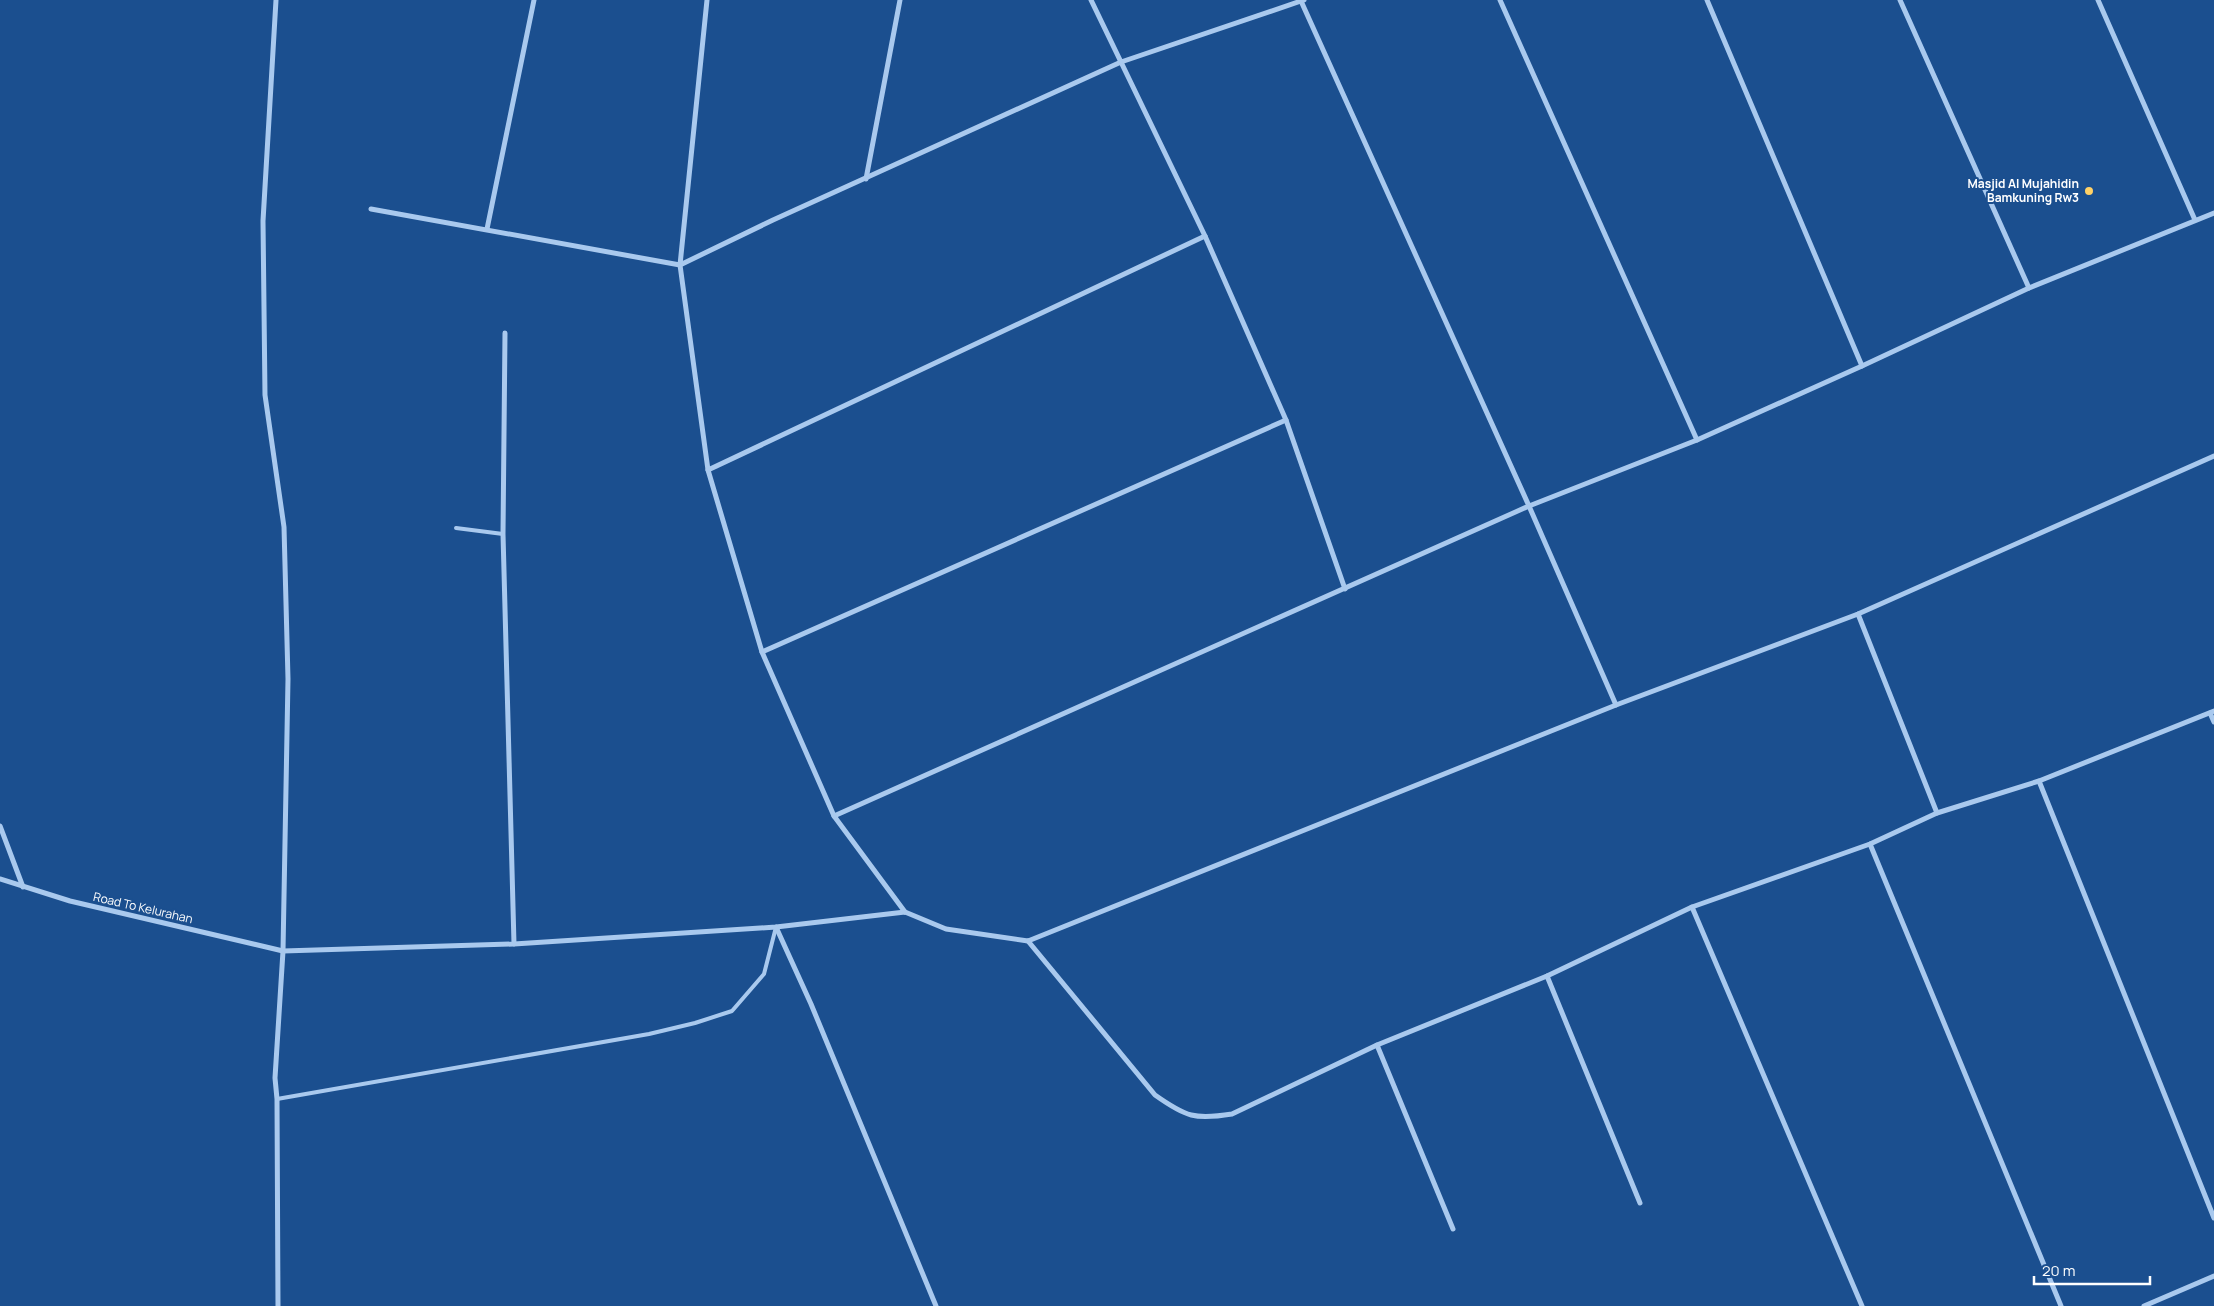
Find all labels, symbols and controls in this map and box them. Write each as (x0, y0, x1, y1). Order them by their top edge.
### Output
place label: Masjid Al Mujahidin Bamkuning Rw3 (1968, 175, 2079, 206)
marker: Masjid Al Mujahidin Bamkuning Rw3 (2083, 185, 2095, 197)
street label: Road To Kelurahan (92, 888, 195, 927)
scale bar (2034, 1254, 2150, 1286)
text: 20 m (2042, 1260, 2075, 1281)

